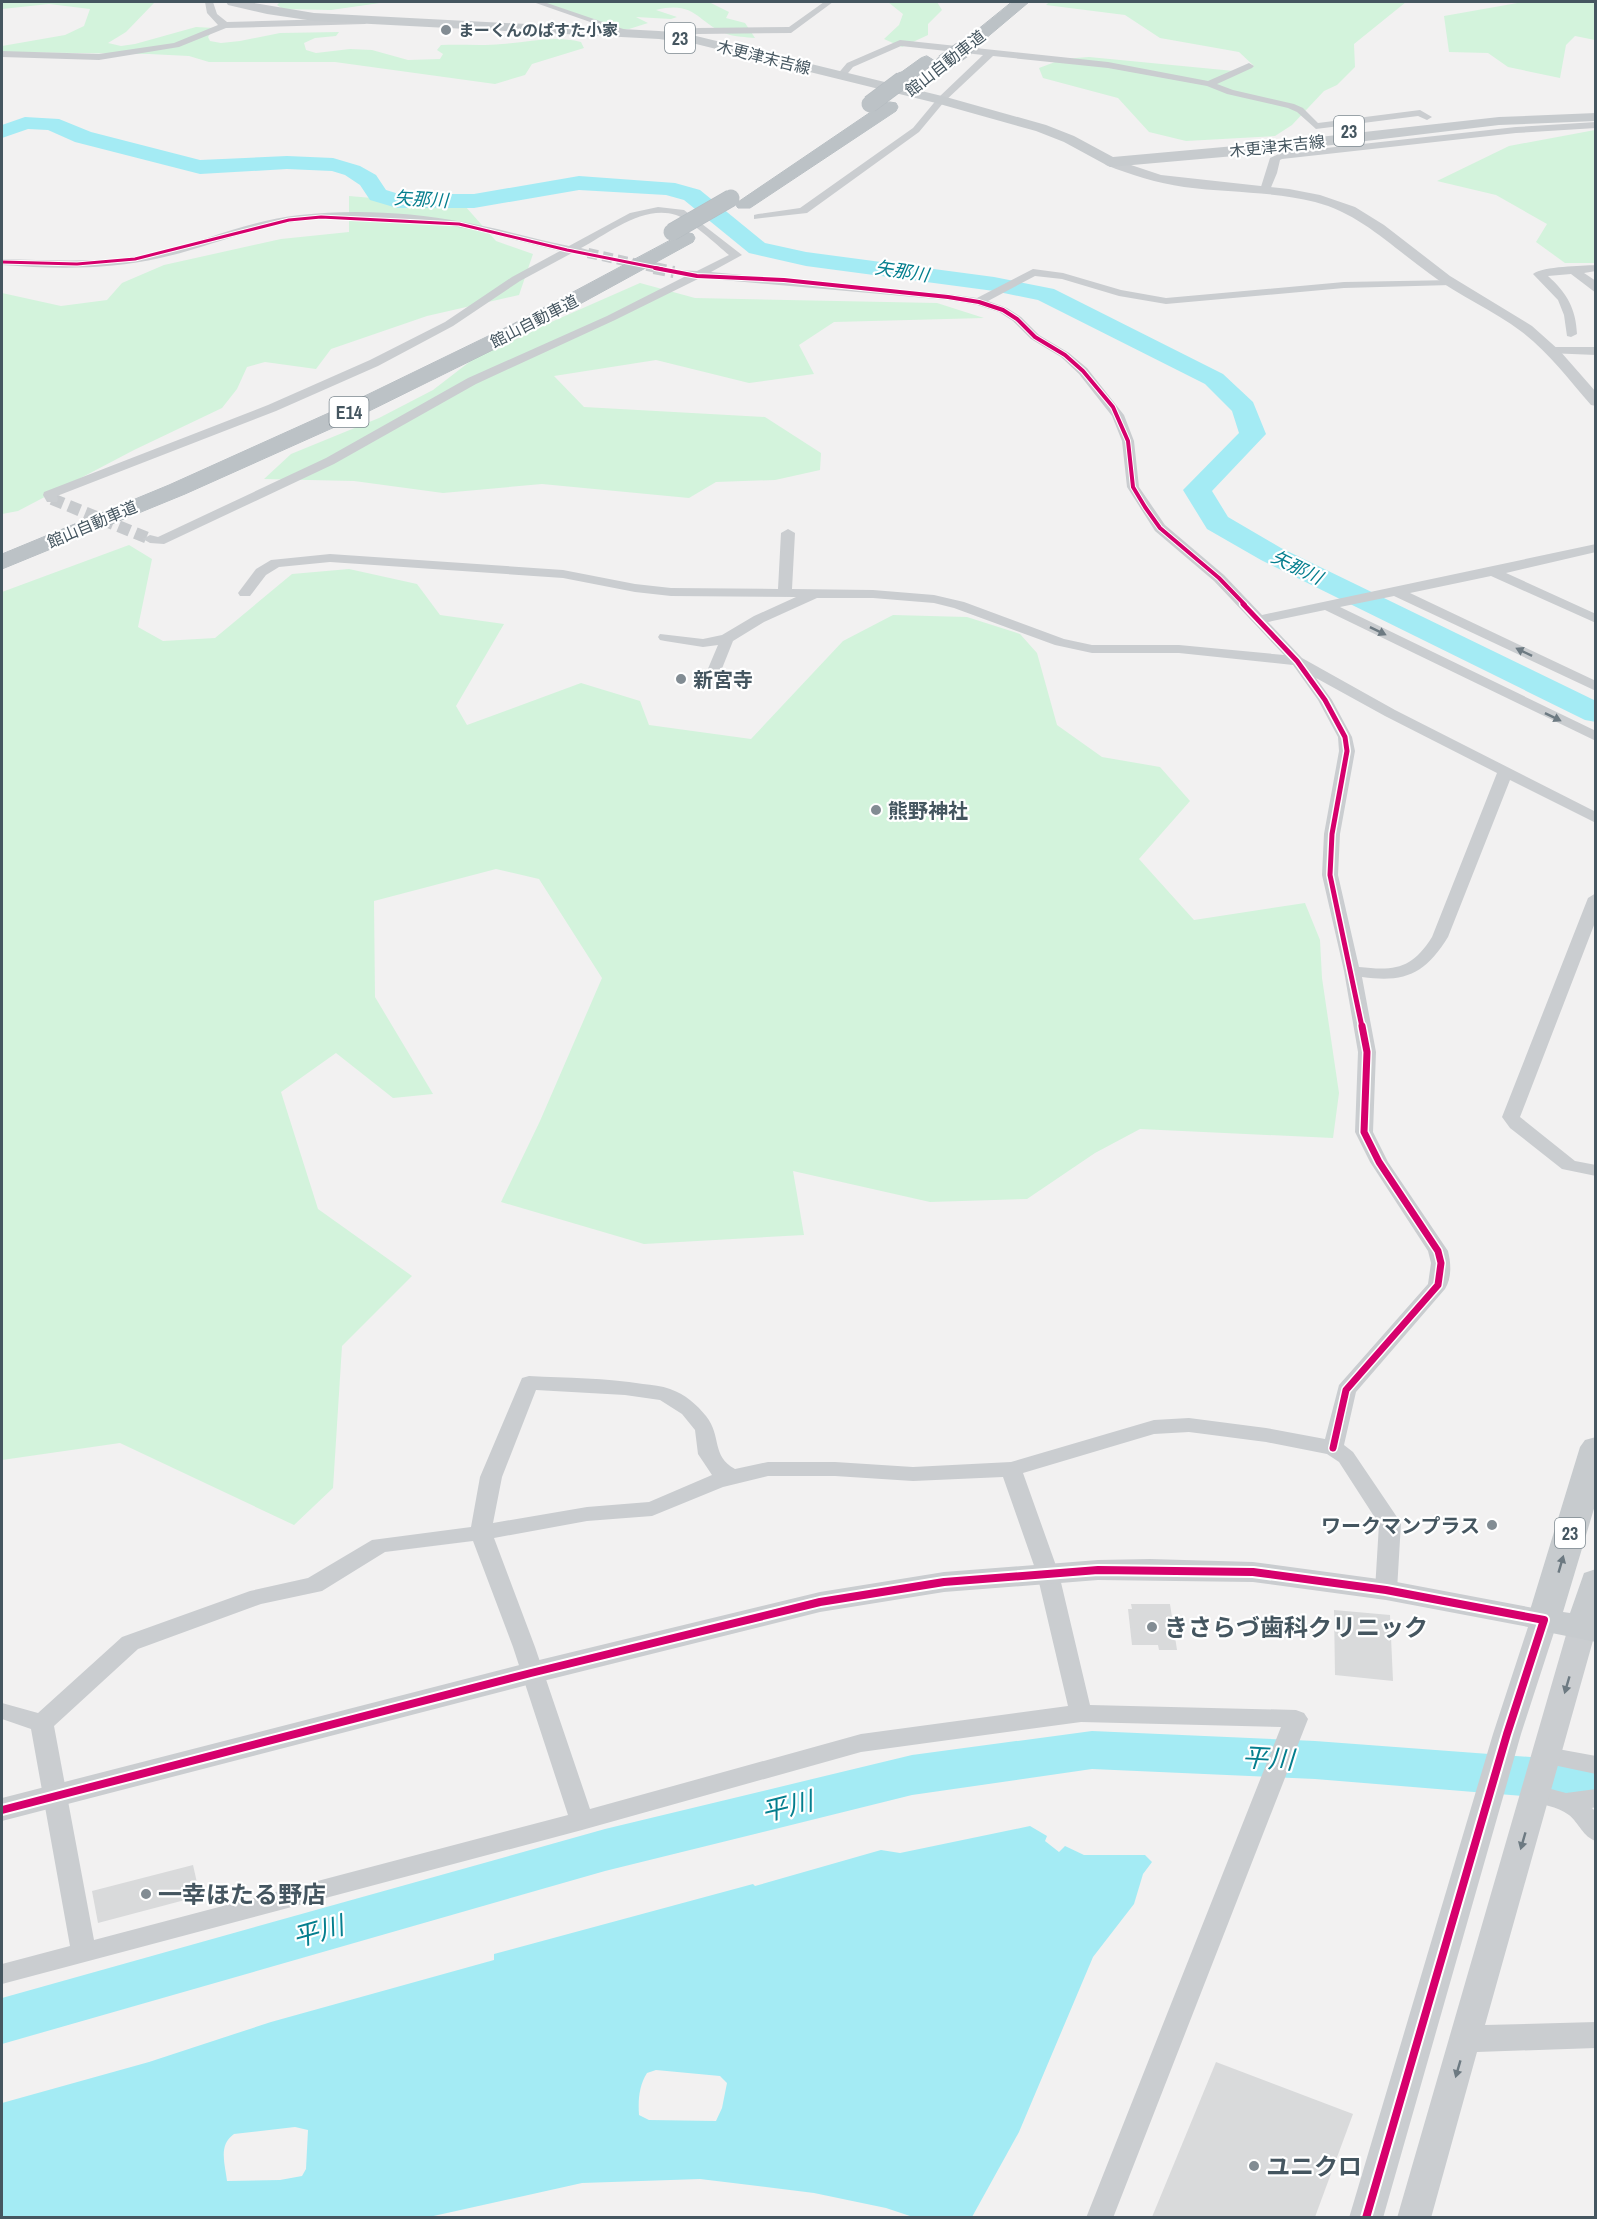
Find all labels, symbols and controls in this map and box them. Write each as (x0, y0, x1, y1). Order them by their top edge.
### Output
place label: まーくんのぱすた小家 (458, 19, 618, 41)
marker: まーくんのぱすた小家 (439, 23, 453, 37)
road number: 23 (665, 23, 695, 53)
street label: 館山自動車道 (900, 25, 990, 101)
street label: 木更津末吉線 (715, 35, 813, 79)
road number: 23 (1334, 116, 1364, 146)
street label: 木更津末吉線 (1228, 130, 1326, 162)
water label: 矢那川 (393, 185, 451, 213)
water label: 矢那川 (873, 254, 933, 288)
street label: 館山自動車道 (486, 289, 582, 353)
road number: E14 (330, 397, 368, 427)
street label: 館山自動車道 (44, 495, 140, 553)
water label: 矢那川 (1267, 544, 1329, 591)
one-way arrow (1369, 626, 1386, 636)
one-way arrow (1515, 648, 1532, 657)
place label: 新宮寺 (693, 666, 753, 693)
marker: 新宮寺 (674, 672, 688, 686)
one-way arrow (1544, 711, 1562, 721)
place label: 熊野神社 (888, 797, 968, 824)
marker: 熊野神社 (869, 803, 883, 817)
place label: ワークマンプラス (1321, 1512, 1480, 1539)
marker: ワークマンプラス (1485, 1518, 1499, 1532)
road number: 23 (1555, 1518, 1585, 1548)
one-way arrow (1557, 1555, 1566, 1573)
place label: きさらづ歯科クリニック (1164, 1611, 1428, 1643)
marker: きさらづ歯科クリニック (1145, 1620, 1159, 1634)
one-way arrow (1562, 1676, 1571, 1694)
water label: 平川 (1241, 1739, 1298, 1777)
water label: 平川 (758, 1782, 819, 1829)
one-way arrow (1518, 1832, 1527, 1850)
place label: 一幸ほたる野店 (158, 1878, 326, 1910)
marker: 一幸ほたる野店 (139, 1887, 153, 1901)
water label: 平川 (288, 1906, 351, 1955)
one-way arrow (1453, 2060, 1462, 2078)
place label: ユニクロ (1266, 2150, 1362, 2182)
marker: ユニクロ (1247, 2159, 1261, 2173)

